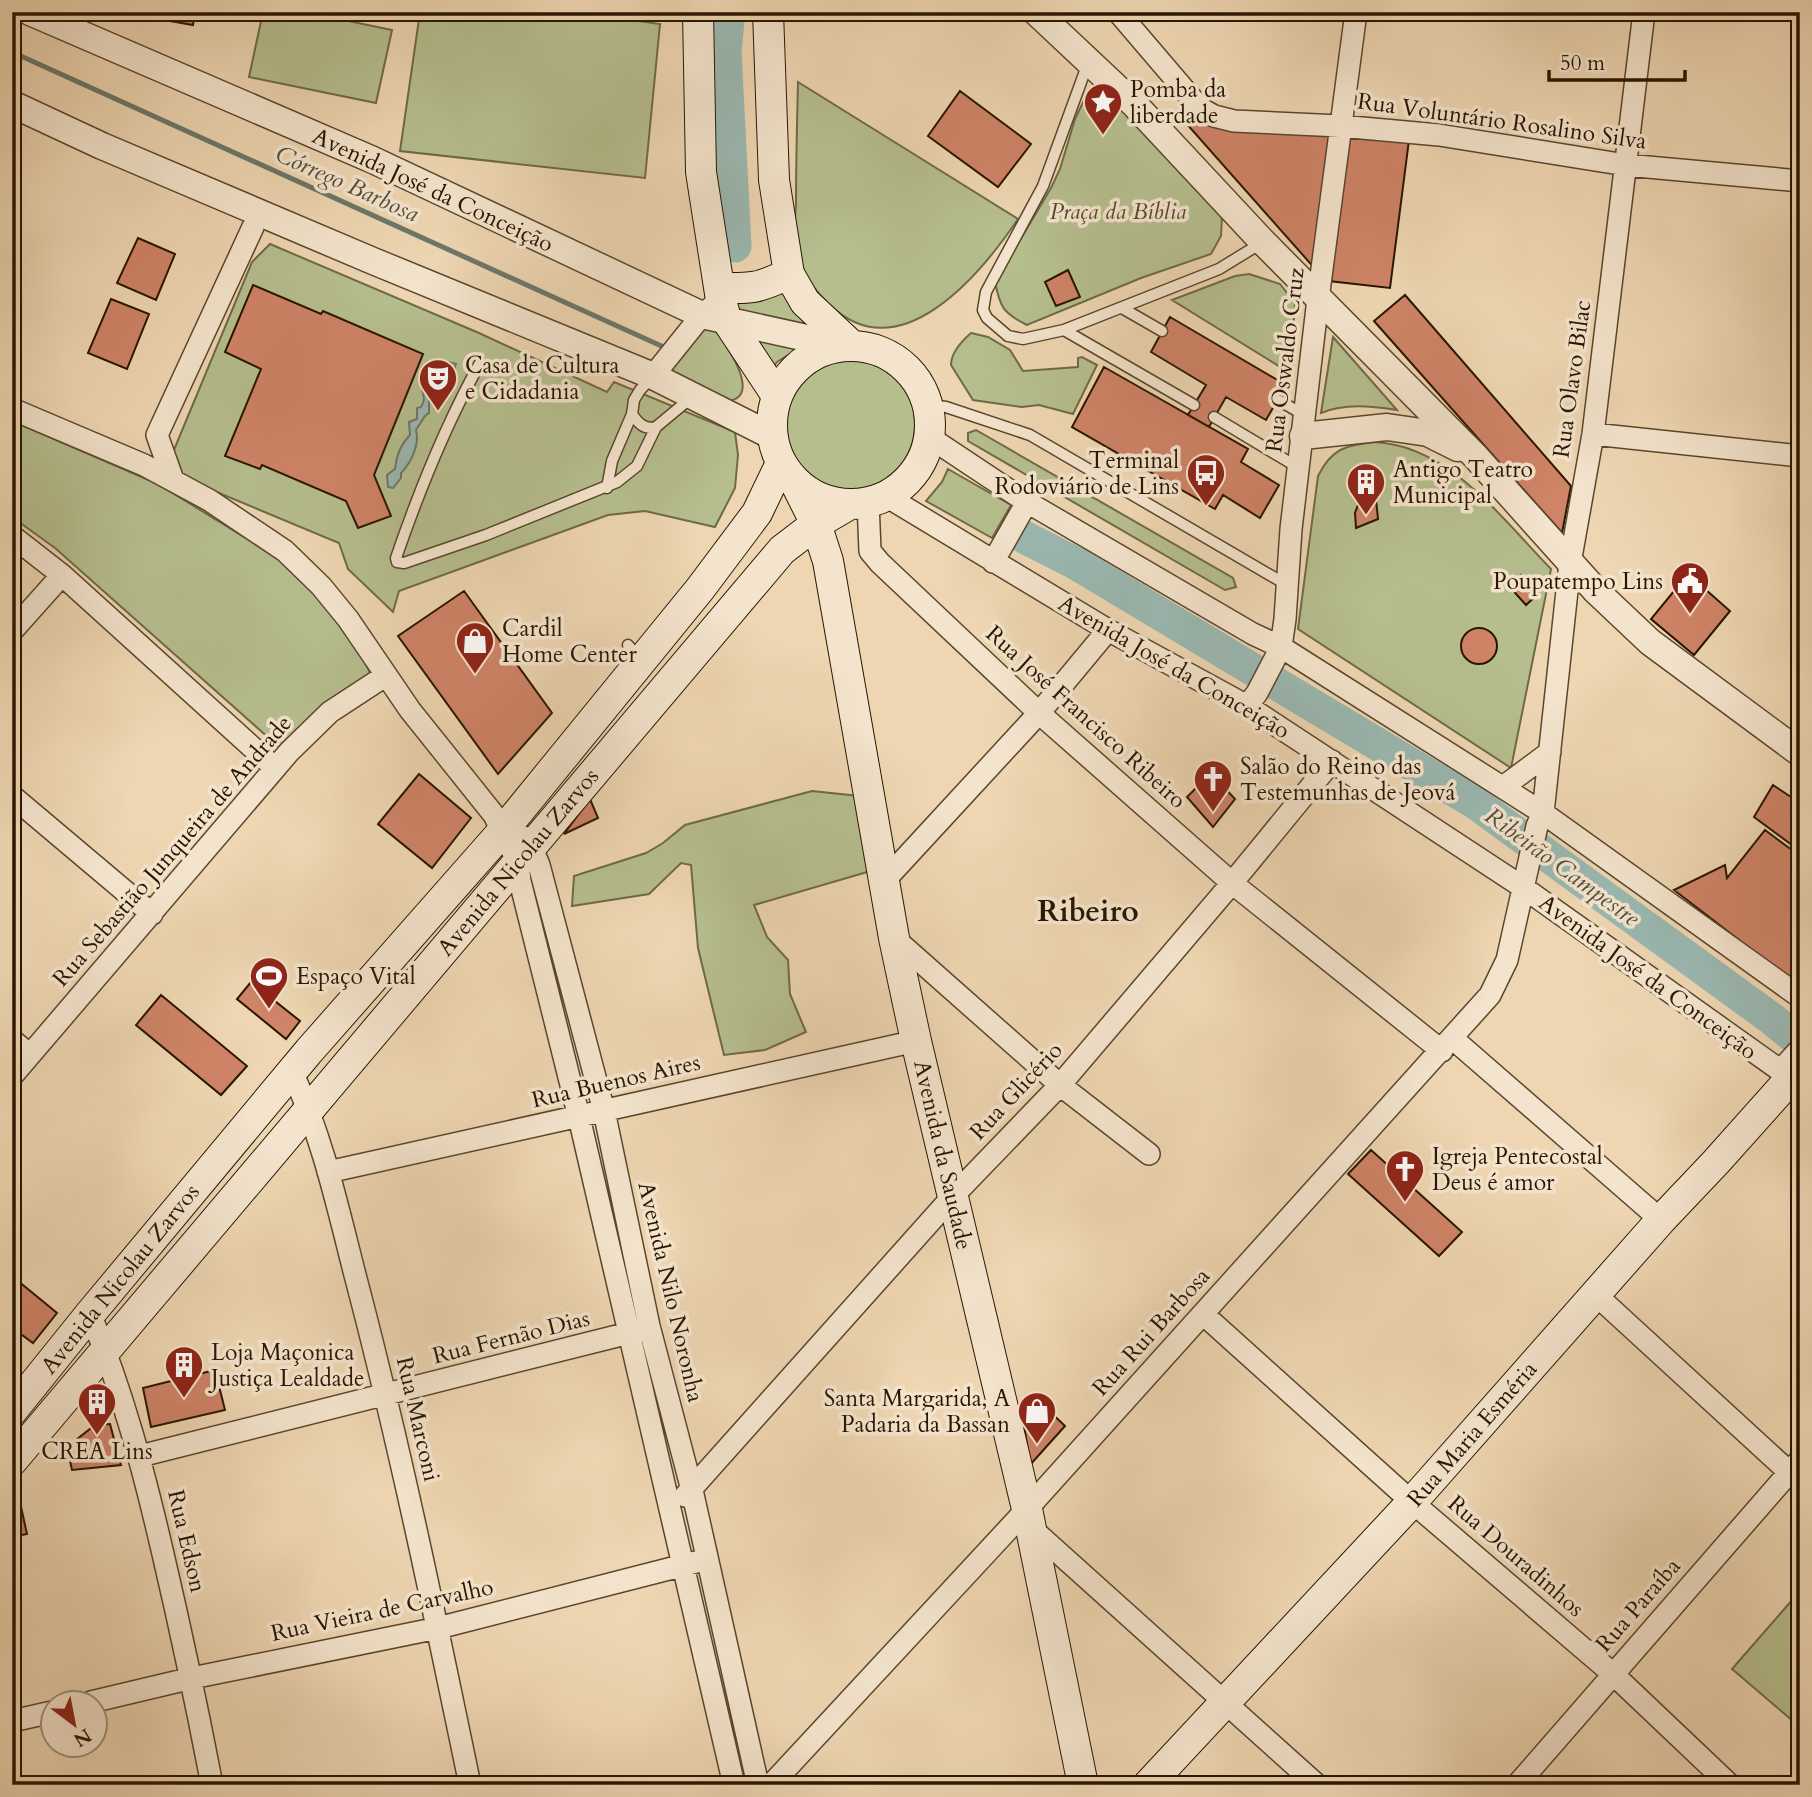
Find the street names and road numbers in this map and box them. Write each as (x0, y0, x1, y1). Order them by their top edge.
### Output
street label: Rua Voluntário Rosalino Silva (1355, 85, 1649, 157)
street label: Avenida José da Conceição (307, 120, 559, 260)
street label: Rua Oswaldo Cruz (1258, 266, 1312, 454)
street label: Rua Olavo Bilac (1546, 298, 1598, 460)
street label: Avenida José da Conceição (1053, 588, 1295, 746)
street label: Rua José Francisco Ribeiro (979, 619, 1193, 815)
street label: Rua Sebastião Junqueira de Andrade (45, 709, 299, 993)
street label: Avenida Nicolau Zarvos (430, 761, 606, 963)
street label: Avenida José da Conceição (1533, 887, 1763, 1067)
street label: Rua Glicério (963, 1035, 1069, 1147)
street label: Rua Buenos Aires (529, 1047, 703, 1115)
street label: Avenida da Saudade (906, 1057, 980, 1253)
street label: Avenida Nicolau Zarvos (34, 1177, 206, 1381)
street label: Avenida Nilo Noronha (631, 1179, 711, 1405)
street label: Rua Rui Barbosa (1085, 1261, 1217, 1403)
street label: Rua Fernão Dias (429, 1302, 593, 1372)
street label: Rua Marconi (389, 1354, 447, 1484)
street label: Rua Maria Esméria (1400, 1354, 1544, 1514)
street label: Rua Edson (160, 1487, 214, 1595)
street label: Rua Douradinhos (1441, 1488, 1591, 1624)
street label: Rua Paraíba (1588, 1551, 1688, 1659)
street label: Rua Vieira de Carvalho (268, 1571, 496, 1649)

